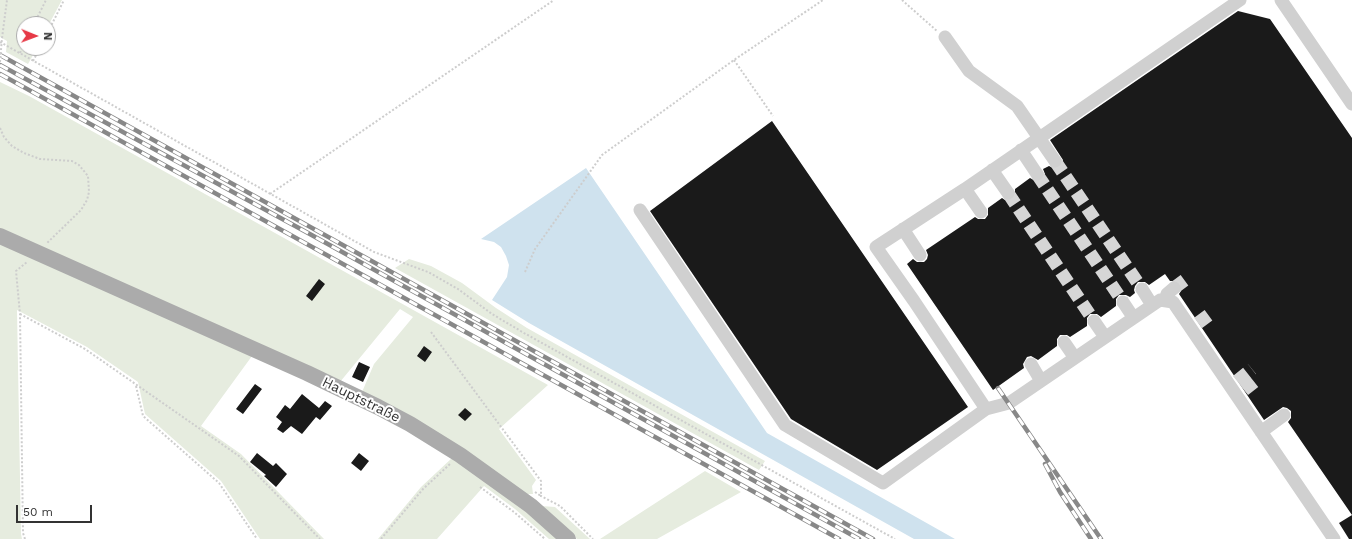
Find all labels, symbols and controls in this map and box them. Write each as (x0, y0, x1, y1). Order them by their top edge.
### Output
north arrow (16, 16, 56, 56)
text: N (41, 32, 54, 40)
street label: Hauptstraße (319, 374, 403, 426)
scale bar (18, 497, 94, 523)
text: 50 m (23, 505, 53, 519)

